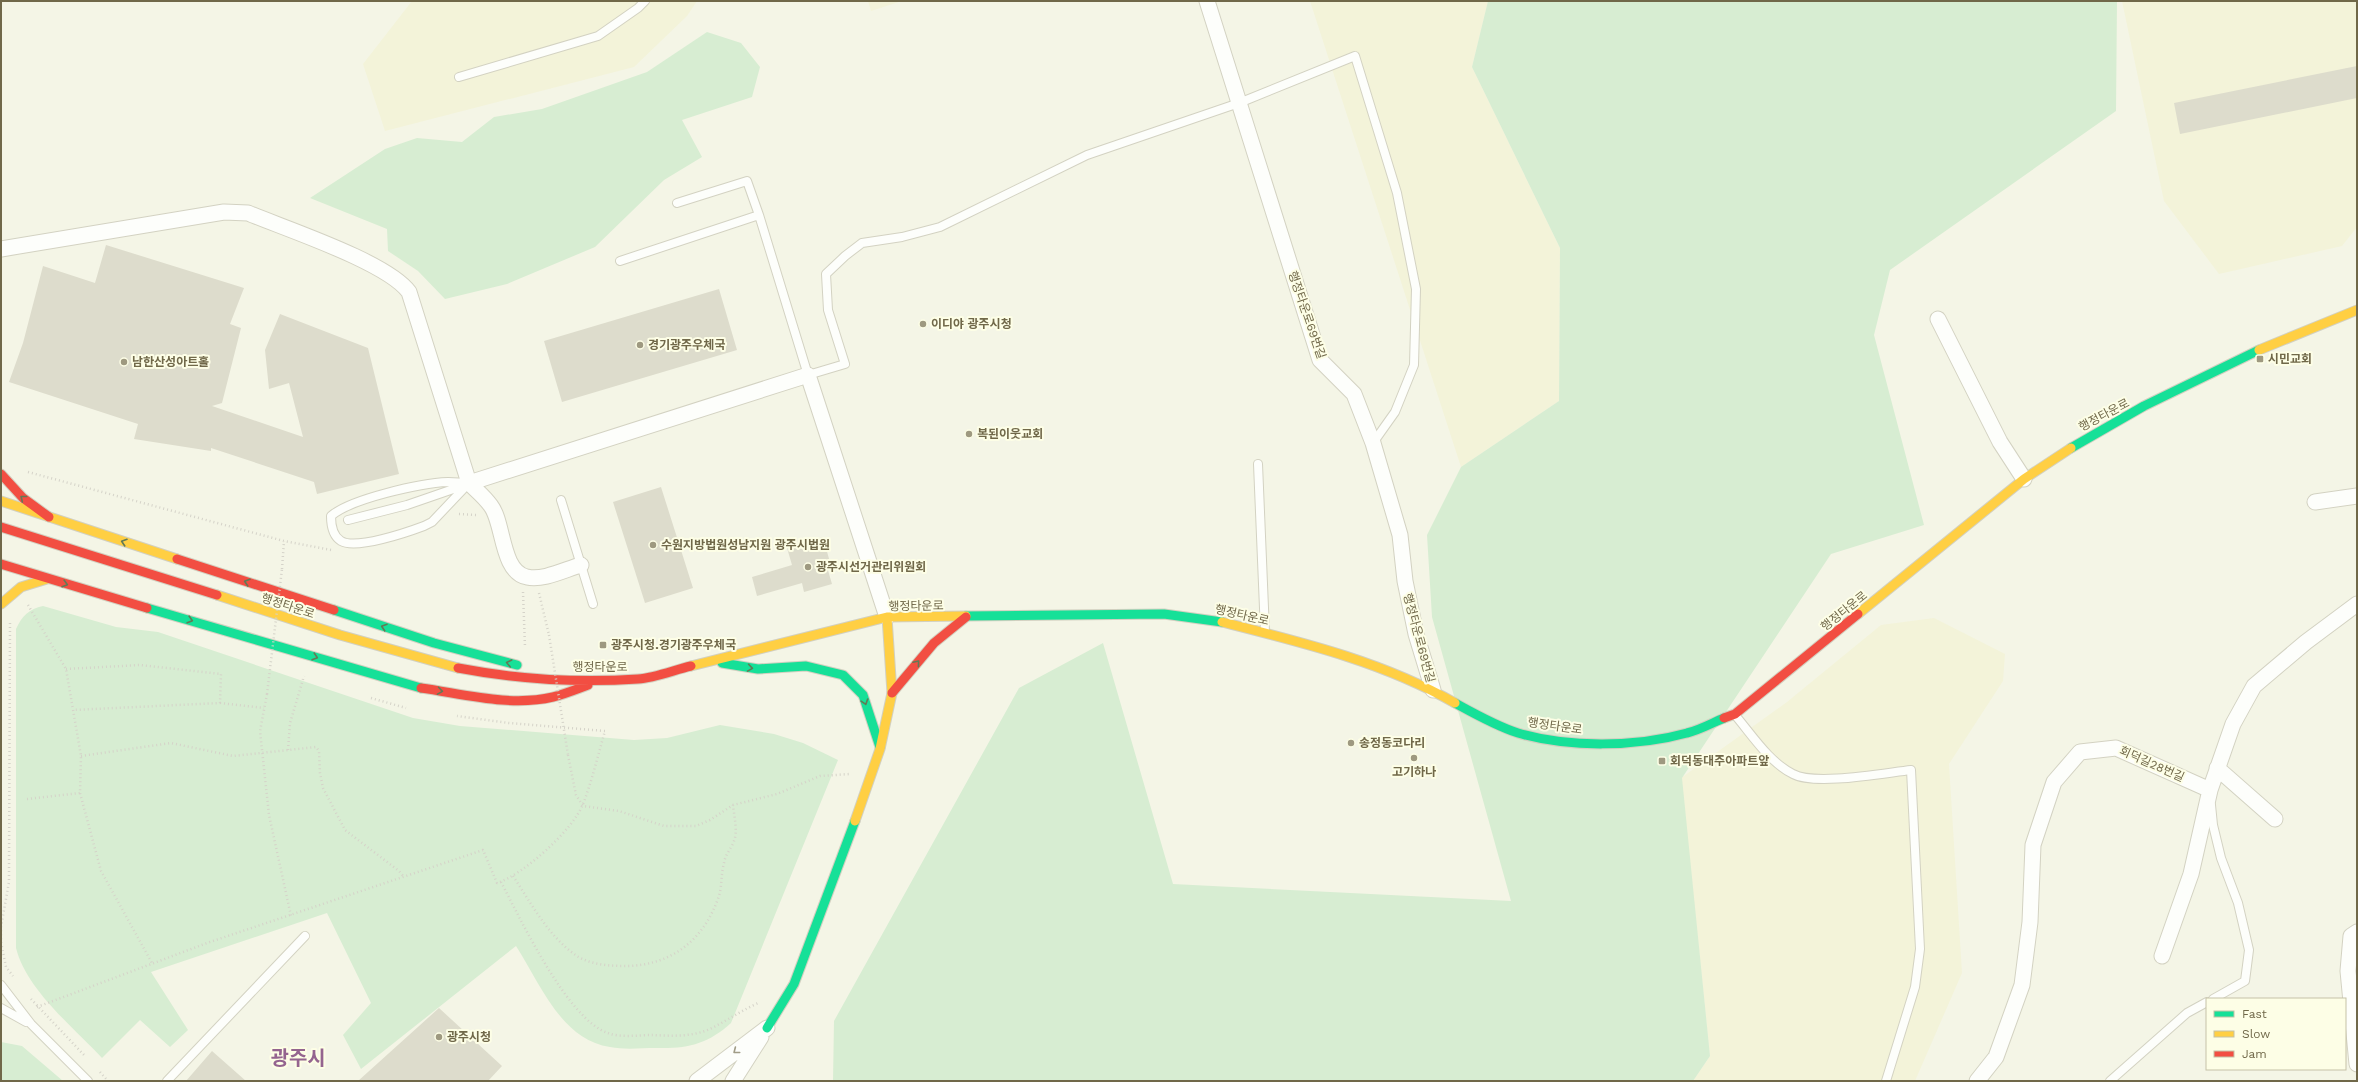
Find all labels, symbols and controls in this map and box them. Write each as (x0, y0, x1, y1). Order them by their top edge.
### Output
street label: 행정타운로69번길 (1285, 269, 1329, 361)
place label: 이디야 광주시청 (931, 317, 1012, 331)
marker: 이디야 광주시청 (918, 319, 928, 329)
place label: 경기광주우체국 (648, 338, 725, 352)
marker: 경기광주우체국 (635, 340, 645, 350)
place label: 시민교회 (2268, 352, 2312, 366)
marker: 시민교회 (2255, 354, 2265, 364)
place label: 남한산성아트홀 (132, 355, 209, 369)
marker: 남한산성아트홀 (119, 357, 129, 367)
street label: 행정타운로 (2076, 396, 2132, 434)
place label: 복된이웃교회 (977, 427, 1043, 441)
marker: 복된이웃교회 (964, 429, 974, 439)
one-way arrow (21, 495, 28, 502)
one-way arrow (120, 538, 127, 546)
place label: 수원지방법원성남지원 광주시법원 (661, 538, 830, 552)
marker: 수원지방법원성남지원 광주시법원 (648, 540, 658, 550)
place label: 광주시선거관리위원회 (816, 560, 926, 574)
marker: 광주시선거관리위원회 (803, 562, 813, 572)
one-way arrow (244, 578, 251, 587)
one-way arrow (61, 579, 68, 588)
street label: 행정타운로 (1818, 588, 1870, 634)
street label: 행정타운로 (260, 591, 316, 621)
street label: 행정타운로69번길 (1400, 592, 1438, 684)
street label: 행정타운로 (888, 599, 944, 613)
street label: 행정타운로 (1214, 602, 1270, 628)
one-way arrow (186, 615, 193, 624)
one-way arrow (381, 623, 388, 632)
place label: 광주시청.경기광주우체국 (611, 638, 736, 652)
marker: 광주시청.경기광주우체국 (598, 640, 608, 650)
one-way arrow (311, 652, 318, 661)
one-way arrow (506, 659, 512, 667)
street label: 행정타운로 (572, 660, 628, 674)
one-way arrow (912, 661, 919, 668)
one-way arrow (747, 663, 753, 672)
one-way arrow (436, 687, 443, 695)
one-way arrow (860, 698, 869, 705)
street label: 행정타운로 (1527, 715, 1583, 737)
place label: 송정동코다리 (1359, 736, 1425, 750)
marker: 송정동코다리 (1346, 738, 1356, 748)
street label: 회덕길28번길 (2117, 743, 2187, 785)
marker: 고기하나 (1409, 753, 1419, 763)
place label: 회덕동대주아파트앞 (1670, 754, 1769, 768)
marker: 회덕동대주아파트앞 (1657, 756, 1667, 766)
place label: 고기하나 (1392, 765, 1436, 779)
legend (2206, 998, 2346, 1070)
text: Fast (2242, 1007, 2267, 1021)
text: Slow (2242, 1027, 2270, 1041)
place label: 광주시청 (447, 1030, 491, 1044)
marker: 광주시청 (434, 1032, 444, 1042)
district label: 광주시 (270, 1046, 326, 1070)
one-way arrow (734, 1047, 741, 1054)
text: Jam (2242, 1047, 2267, 1061)

